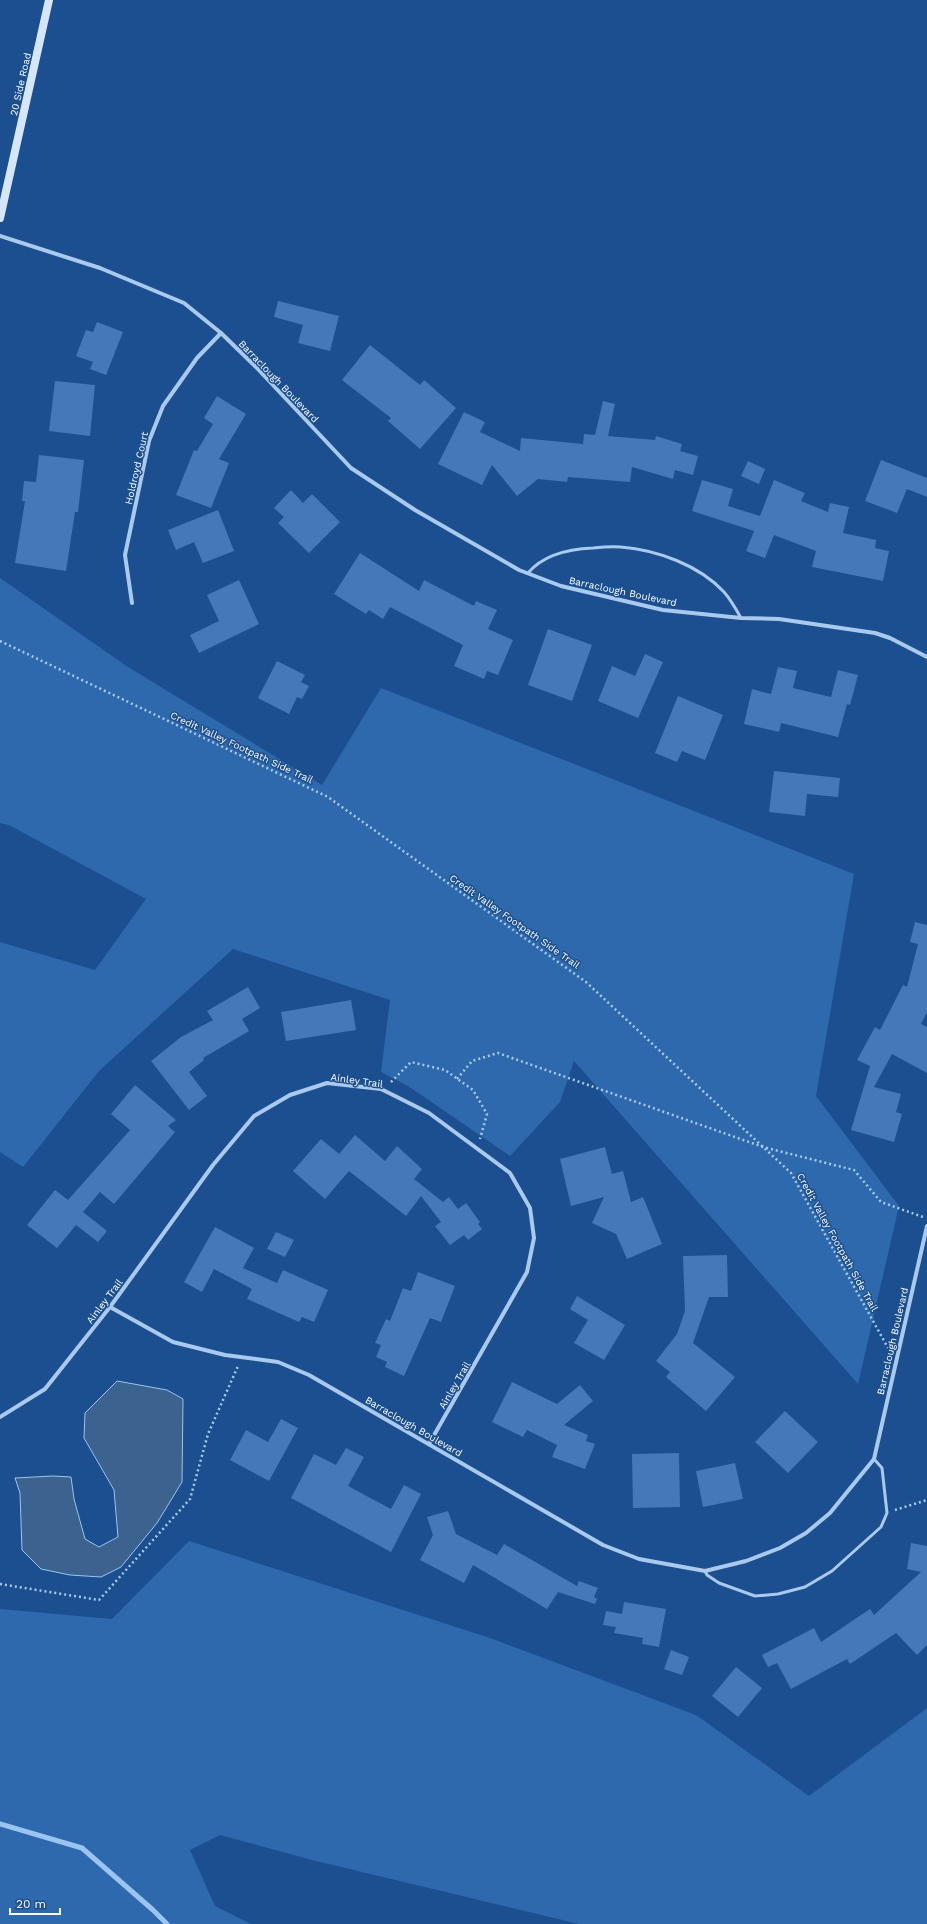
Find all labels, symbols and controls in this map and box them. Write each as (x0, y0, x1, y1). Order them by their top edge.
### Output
street label: 20 Side Road (8, 52, 33, 117)
street label: Barraclough Boulevard (236, 338, 321, 425)
street label: Holdroyd Court (123, 430, 150, 506)
street label: Barraclough Boulevard (568, 575, 678, 608)
street label: Credit Valley Footpath Side Trail (169, 709, 315, 785)
street label: Credit Valley Footpath Side Trail (448, 872, 582, 971)
street label: Ainley Trail (330, 1071, 384, 1090)
street label: Credit Valley Footpath Side Trail (795, 1171, 880, 1313)
street label: Ainley Trail (84, 1277, 125, 1326)
street label: Barraclough Boulevard (875, 1286, 910, 1396)
street label: Ainley Trail (436, 1360, 472, 1411)
street label: Barraclough Boulevard (363, 1394, 464, 1459)
scale bar (10, 1890, 60, 1916)
text: 20 m (16, 1897, 46, 1911)

